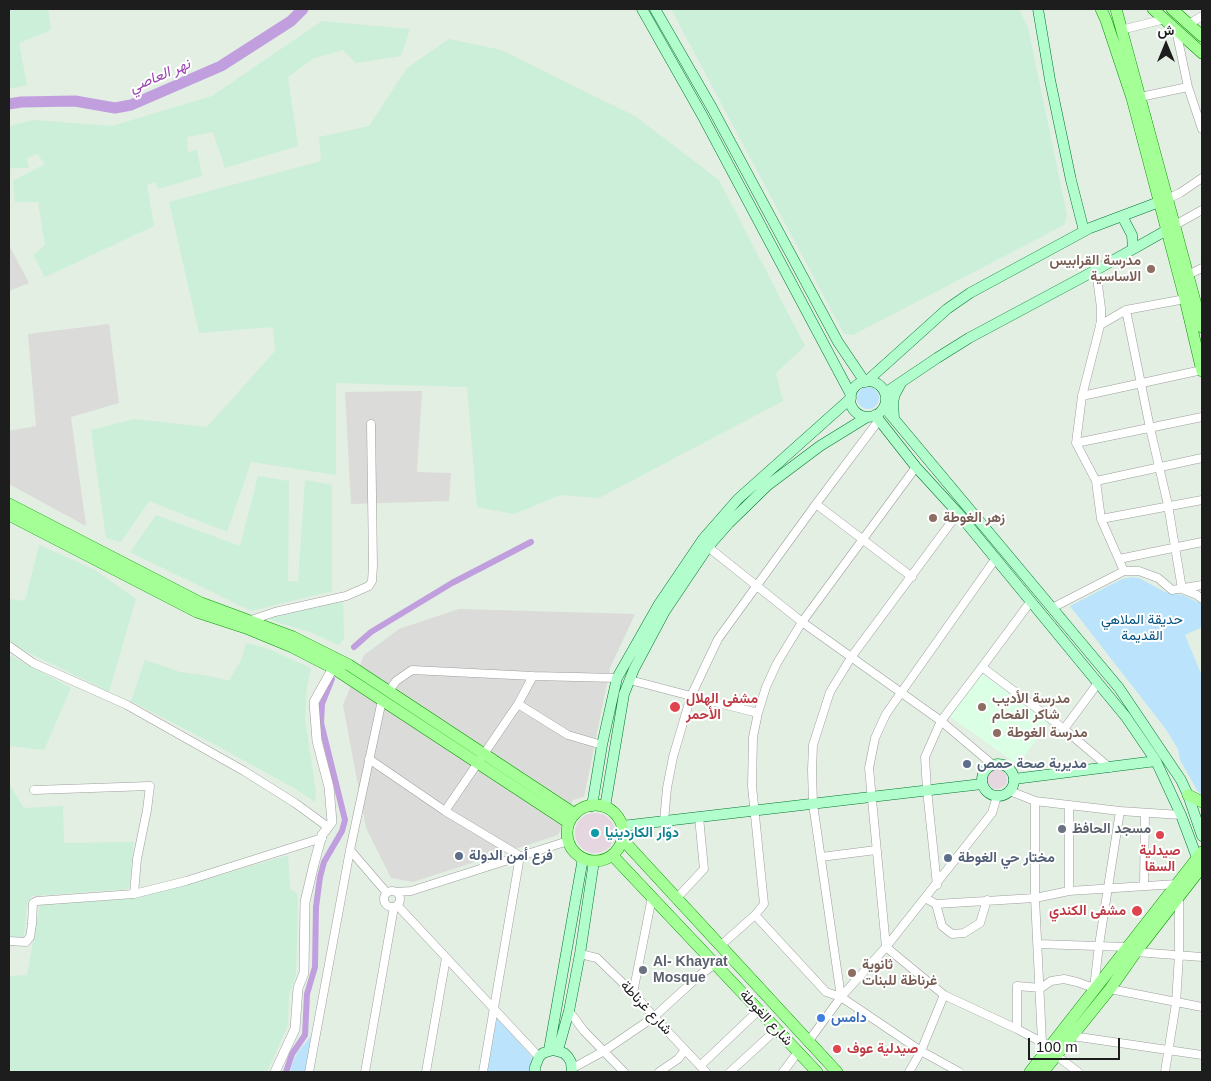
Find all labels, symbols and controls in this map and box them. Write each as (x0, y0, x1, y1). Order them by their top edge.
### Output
north arrow (1141, 20, 1191, 70)
text: ش (1158, 22, 1174, 38)
water label: نهر العاصي (127, 55, 193, 97)
place label: مدرسة القرابيس الاساسية (1050, 253, 1141, 286)
marker: مدرسة القرابيس الاساسية (1145, 263, 1157, 275)
place label: زهر الغوطة (943, 510, 1005, 526)
marker: زهر الغوطة (927, 512, 939, 524)
park label: حديقة الملاهي القديمة (1101, 612, 1183, 644)
place label: مشفى الهلال الأحمر (686, 691, 758, 724)
place label: مدرسة الأديب شاكر الفحام (992, 691, 1070, 724)
marker: مشفى الهلال الأحمر (668, 700, 682, 714)
marker: مدرسة الأديب شاكر الفحام (976, 701, 988, 713)
place label: مدرسة الغوطة (1007, 725, 1088, 741)
marker: مدرسة الغوطة (991, 727, 1003, 739)
place label: مديرية صحة حمص (977, 756, 1087, 772)
marker: مديرية صحة حمص (961, 758, 973, 770)
place label: مسجد الحافظ (1072, 821, 1151, 837)
marker: مسجد الحافظ (1056, 823, 1068, 835)
place label: دوّار الكاردينيا (605, 825, 679, 841)
marker: دوّار الكاردينيا (589, 827, 601, 839)
marker: صيدلية السقا (1154, 829, 1166, 841)
place label: صيدلية السقا (1139, 843, 1181, 876)
place label: فرع أمن الدولة (469, 848, 553, 864)
marker: فرع أمن الدولة (453, 850, 465, 862)
place label: مختار حي الغوطة (958, 850, 1055, 866)
marker: مختار حي الغوطة (942, 852, 954, 864)
place label: مشفى الكندي (1049, 903, 1126, 919)
marker: مشفى الكندي (1130, 904, 1144, 918)
place label: Al- Khayrat Mosque (653, 954, 728, 986)
place label: ثانوية غرناطة للبنات (862, 957, 937, 990)
marker: Al- Khayrat Mosque (637, 964, 649, 976)
marker: ثانوية غرناطة للبنات (846, 967, 858, 979)
street label: شارع غرناطة (617, 977, 675, 1039)
street label: شارع الغوطة (736, 987, 796, 1049)
place label: دامس (831, 1010, 867, 1026)
marker: دامس (815, 1012, 827, 1024)
scale bar (1031, 1028, 1124, 1060)
text: 100 m (1036, 1038, 1078, 1055)
place label: صيدلية عوف (847, 1041, 918, 1057)
marker: صيدلية عوف (831, 1043, 843, 1055)

